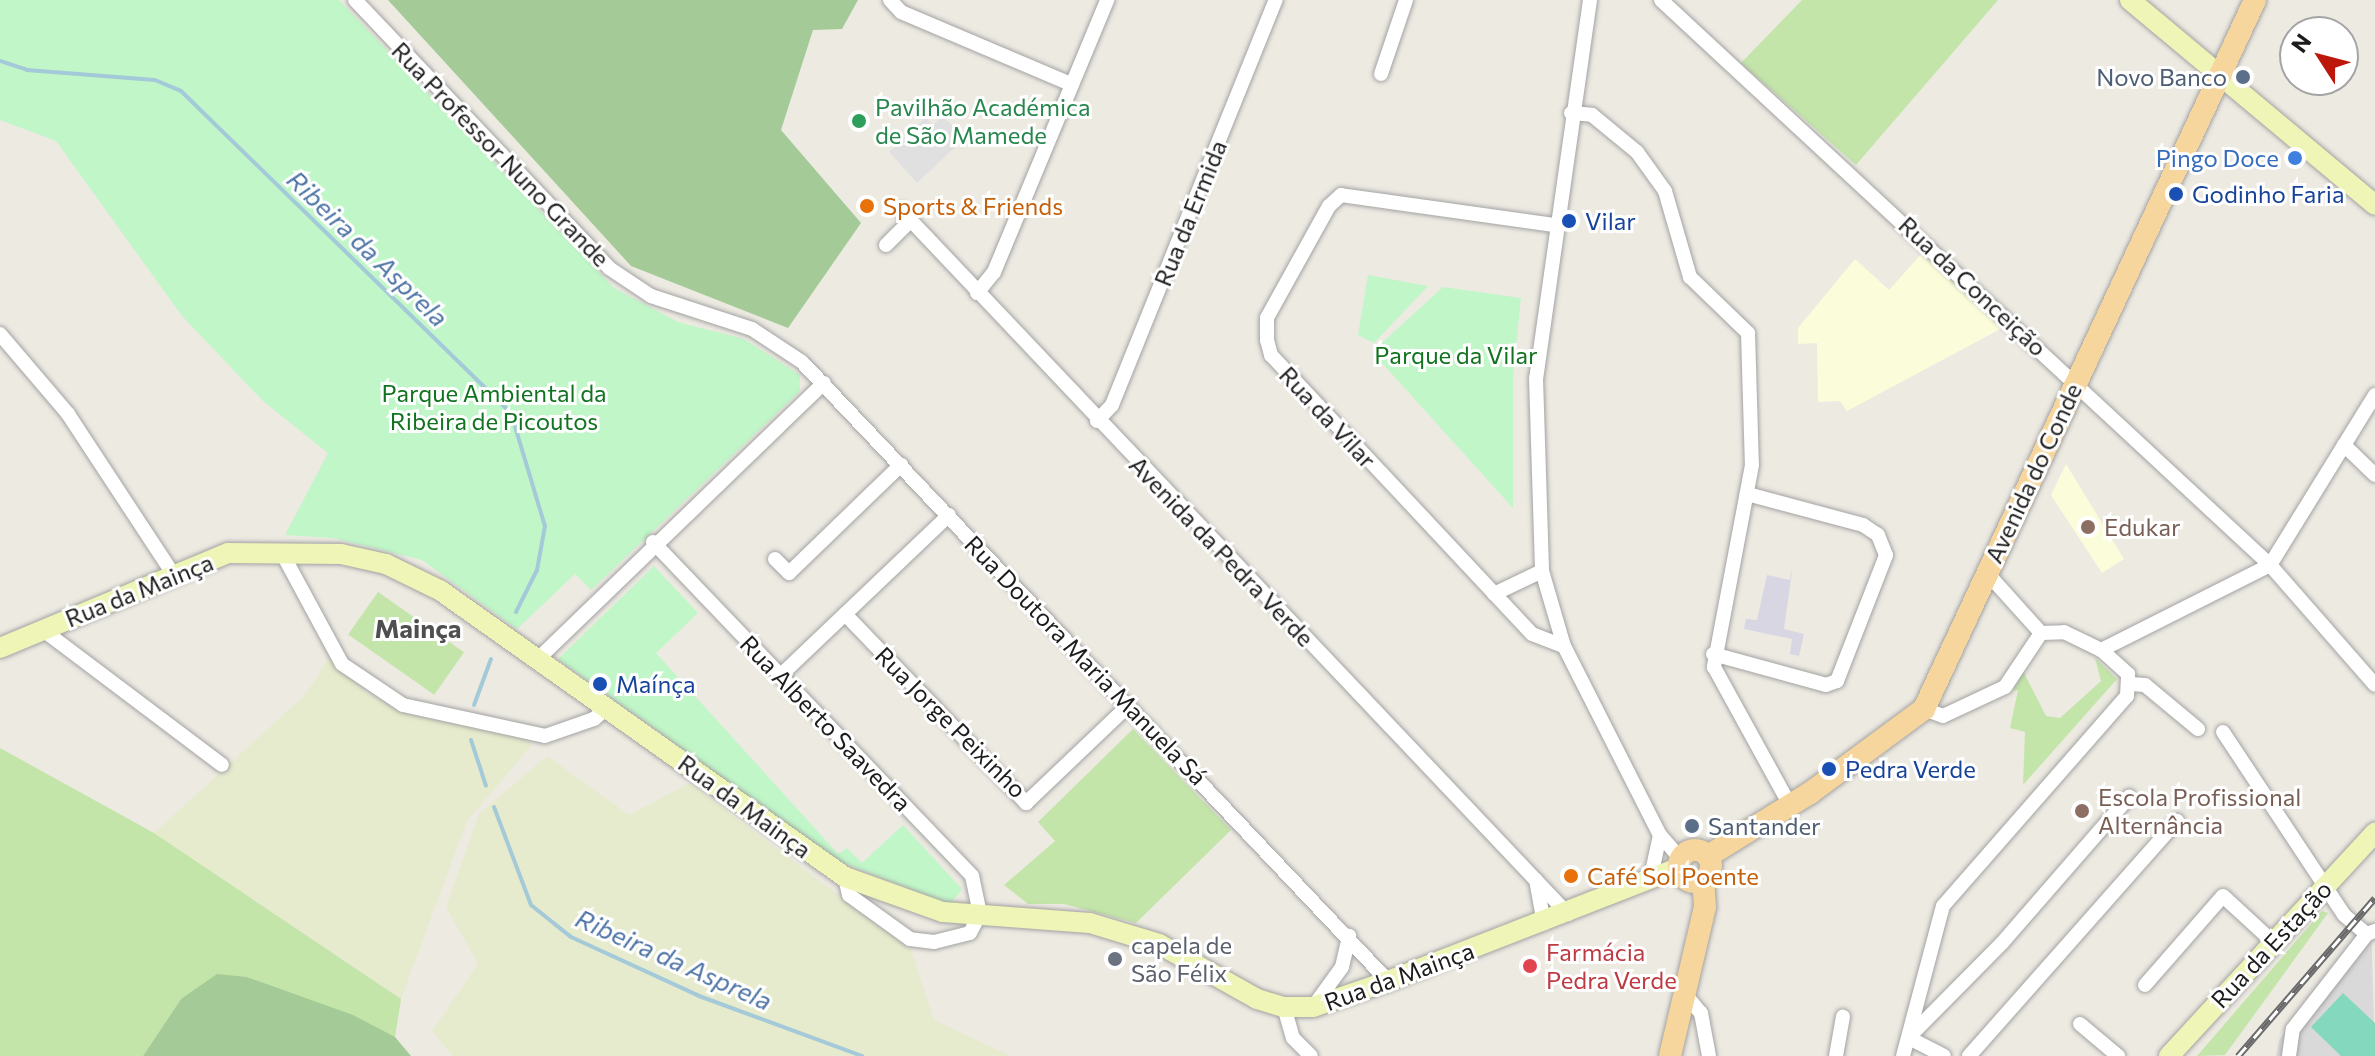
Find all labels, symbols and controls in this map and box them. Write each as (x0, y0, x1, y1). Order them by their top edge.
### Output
north arrow (2279, 16, 2359, 96)
text: N (2285, 28, 2317, 57)
street label: Rua Professor Nuno Grande (386, 36, 616, 272)
place label: Novo Banco (2096, 63, 2227, 91)
marker: Novo Banco (2234, 68, 2252, 86)
place label: Pavilhão Académica de São Mamede (875, 93, 1091, 149)
marker: Pavilhão Académica de São Mamede (850, 112, 868, 130)
street label: Rua da Ermida (1148, 136, 1232, 290)
place label: Pingo Doce (2156, 144, 2279, 172)
marker: Pingo Doce (2286, 149, 2304, 167)
water label: Ribeira da Asprela (281, 163, 455, 333)
place label: Godinho Faria (2192, 180, 2345, 208)
marker: Godinho Faria (2167, 185, 2185, 203)
place label: Sports & Friends (883, 192, 1063, 220)
marker: Sports & Friends (858, 197, 876, 215)
place label: Vilar (1585, 207, 1636, 235)
street label: Rua da Conceição (1893, 210, 2053, 362)
marker: Vilar (1560, 212, 1578, 230)
park label: Parque da Vilar (1374, 341, 1538, 369)
street label: Rua da Vilar (1274, 360, 1382, 474)
park label: Parque Ambiental da Ribeira de Picoutos (381, 379, 607, 435)
street label: Avenida do Conde (1979, 379, 2087, 567)
street label: Avenida da Pedra Verde (1124, 450, 1320, 652)
place label: Edukar (2104, 513, 2181, 541)
marker: Edukar (2079, 518, 2097, 536)
street label: Rua Doutora Maria Manuela Sá (959, 529, 1213, 791)
street label: Rua da Mainça (61, 547, 217, 633)
district label: Mainça (374, 612, 462, 644)
street label: Rua Alberto Saavedra (735, 629, 917, 817)
street label: Rua Jorge Peixinho (870, 641, 1032, 803)
place label: Maínça (616, 670, 696, 698)
marker: Maínça (591, 675, 609, 693)
street label: Rua da Mainça (673, 748, 817, 864)
place label: Pedra Verde (1845, 755, 1976, 783)
marker: Pedra Verde (1820, 760, 1838, 778)
place label: Escola Profissional Alternância (2098, 783, 2301, 839)
marker: Escola Profissional Alternância (2073, 802, 2091, 820)
place label: Santander (1708, 812, 1821, 840)
marker: Santander (1683, 817, 1701, 835)
place label: Café Sol Poente (1587, 862, 1759, 890)
marker: Café Sol Poente (1562, 867, 1580, 885)
street label: Rua da Estação (2205, 874, 2337, 1014)
water label: Ribeira da Asprela (571, 902, 777, 1016)
place label: capela de São Félix (1131, 931, 1232, 987)
street label: Rua da Mainça (1320, 936, 1478, 1016)
place label: Farmácia Pedra Verde (1546, 938, 1677, 994)
marker: capela de São Félix (1106, 950, 1124, 968)
marker: Farmácia Pedra Verde (1521, 957, 1539, 975)

